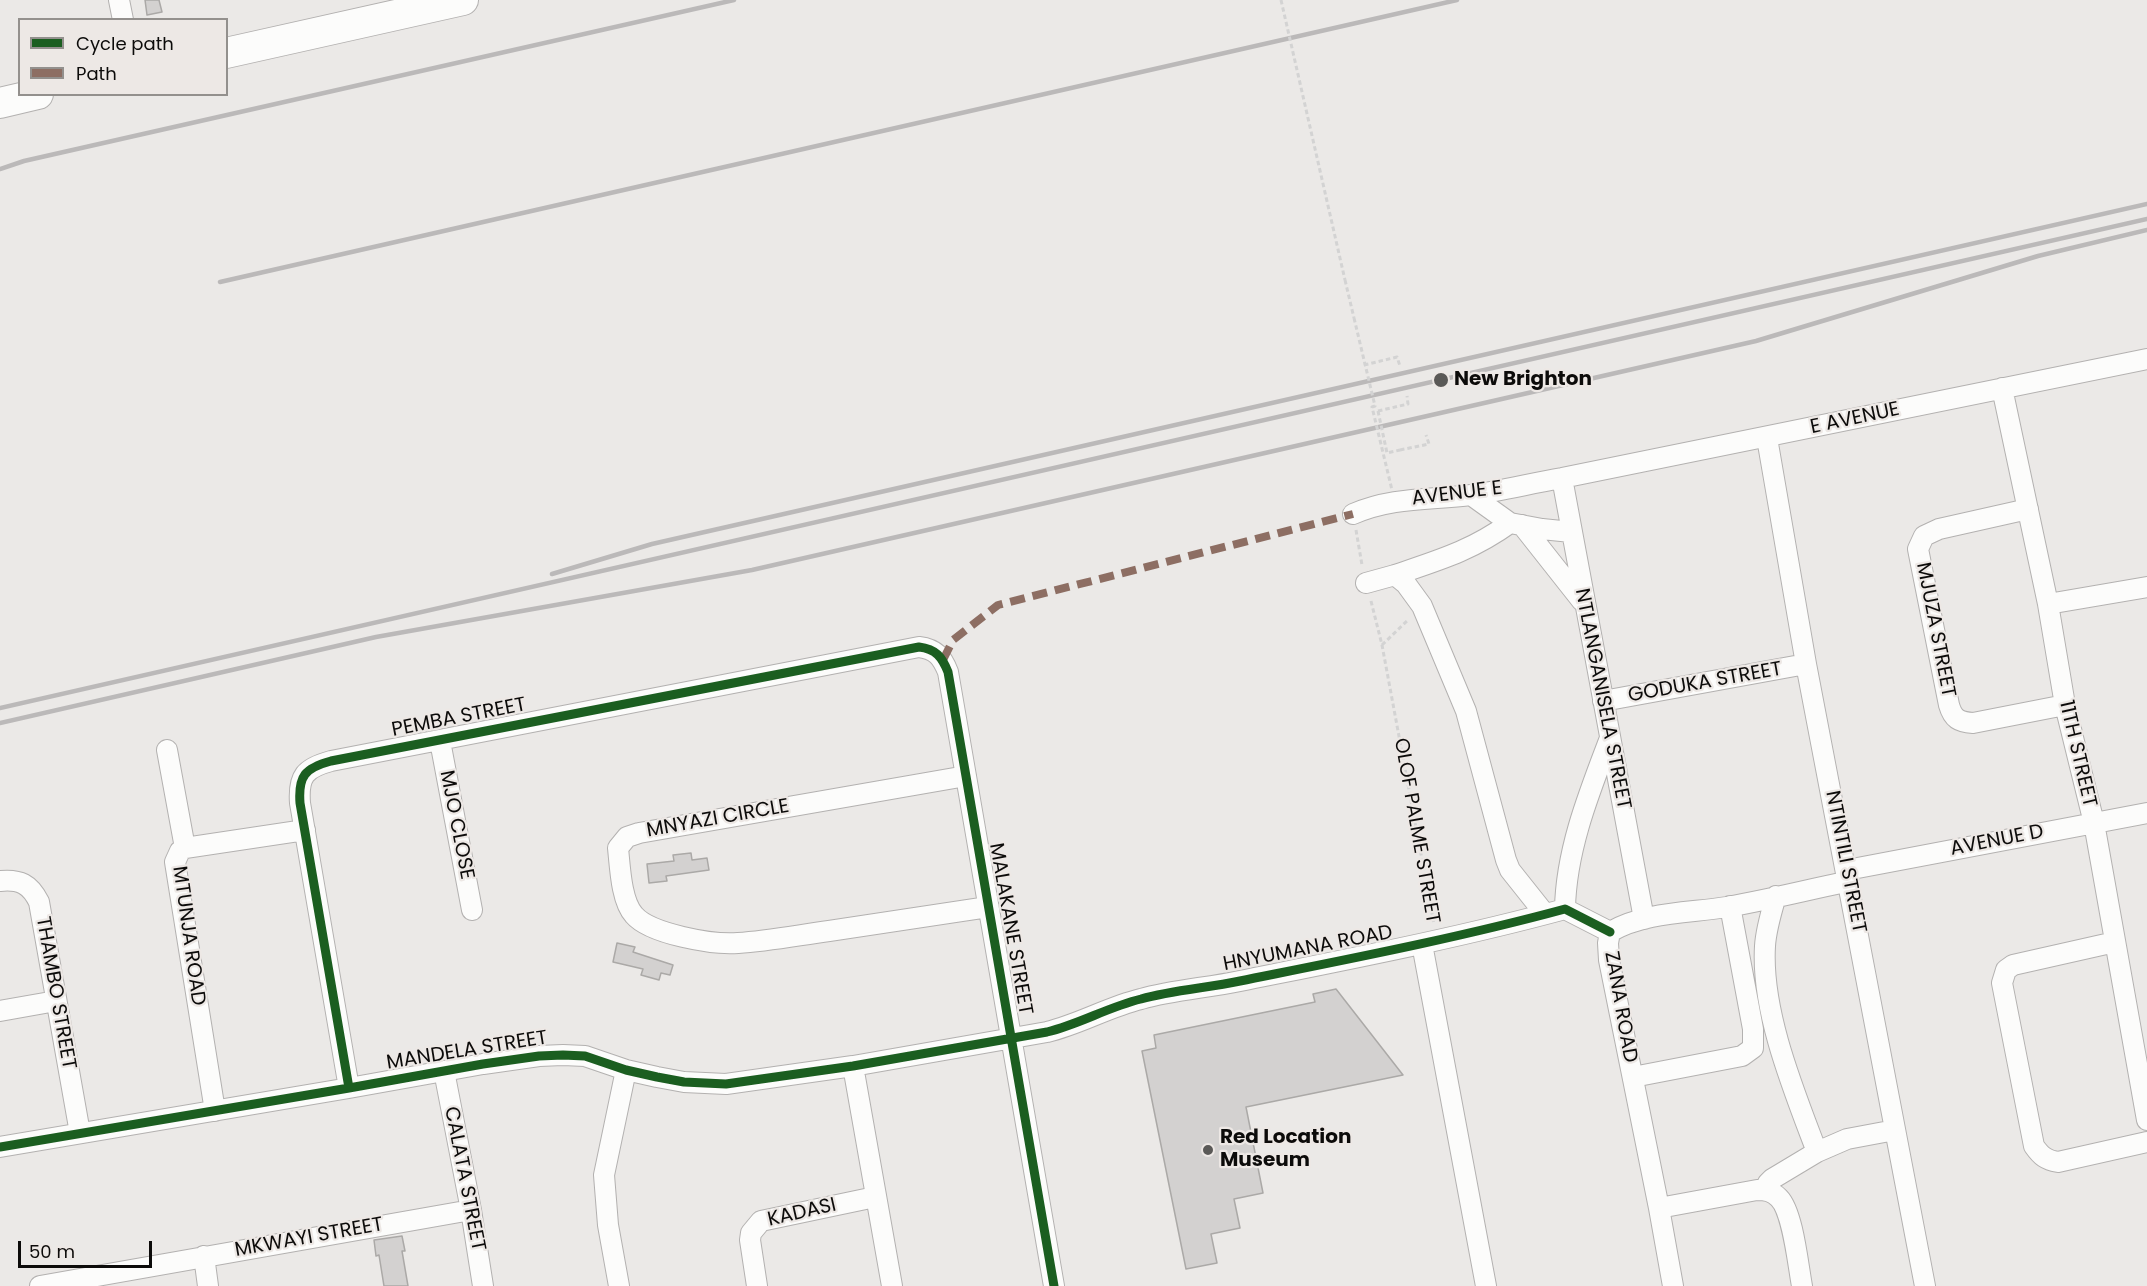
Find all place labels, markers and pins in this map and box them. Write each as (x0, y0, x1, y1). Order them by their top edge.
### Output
place label: New Brighton (1454, 368, 1592, 392)
marker: New Brighton (1432, 371, 1450, 389)
place label: Red Location Museum (1220, 1126, 1351, 1173)
marker: Red Location Museum (1201, 1143, 1215, 1157)

